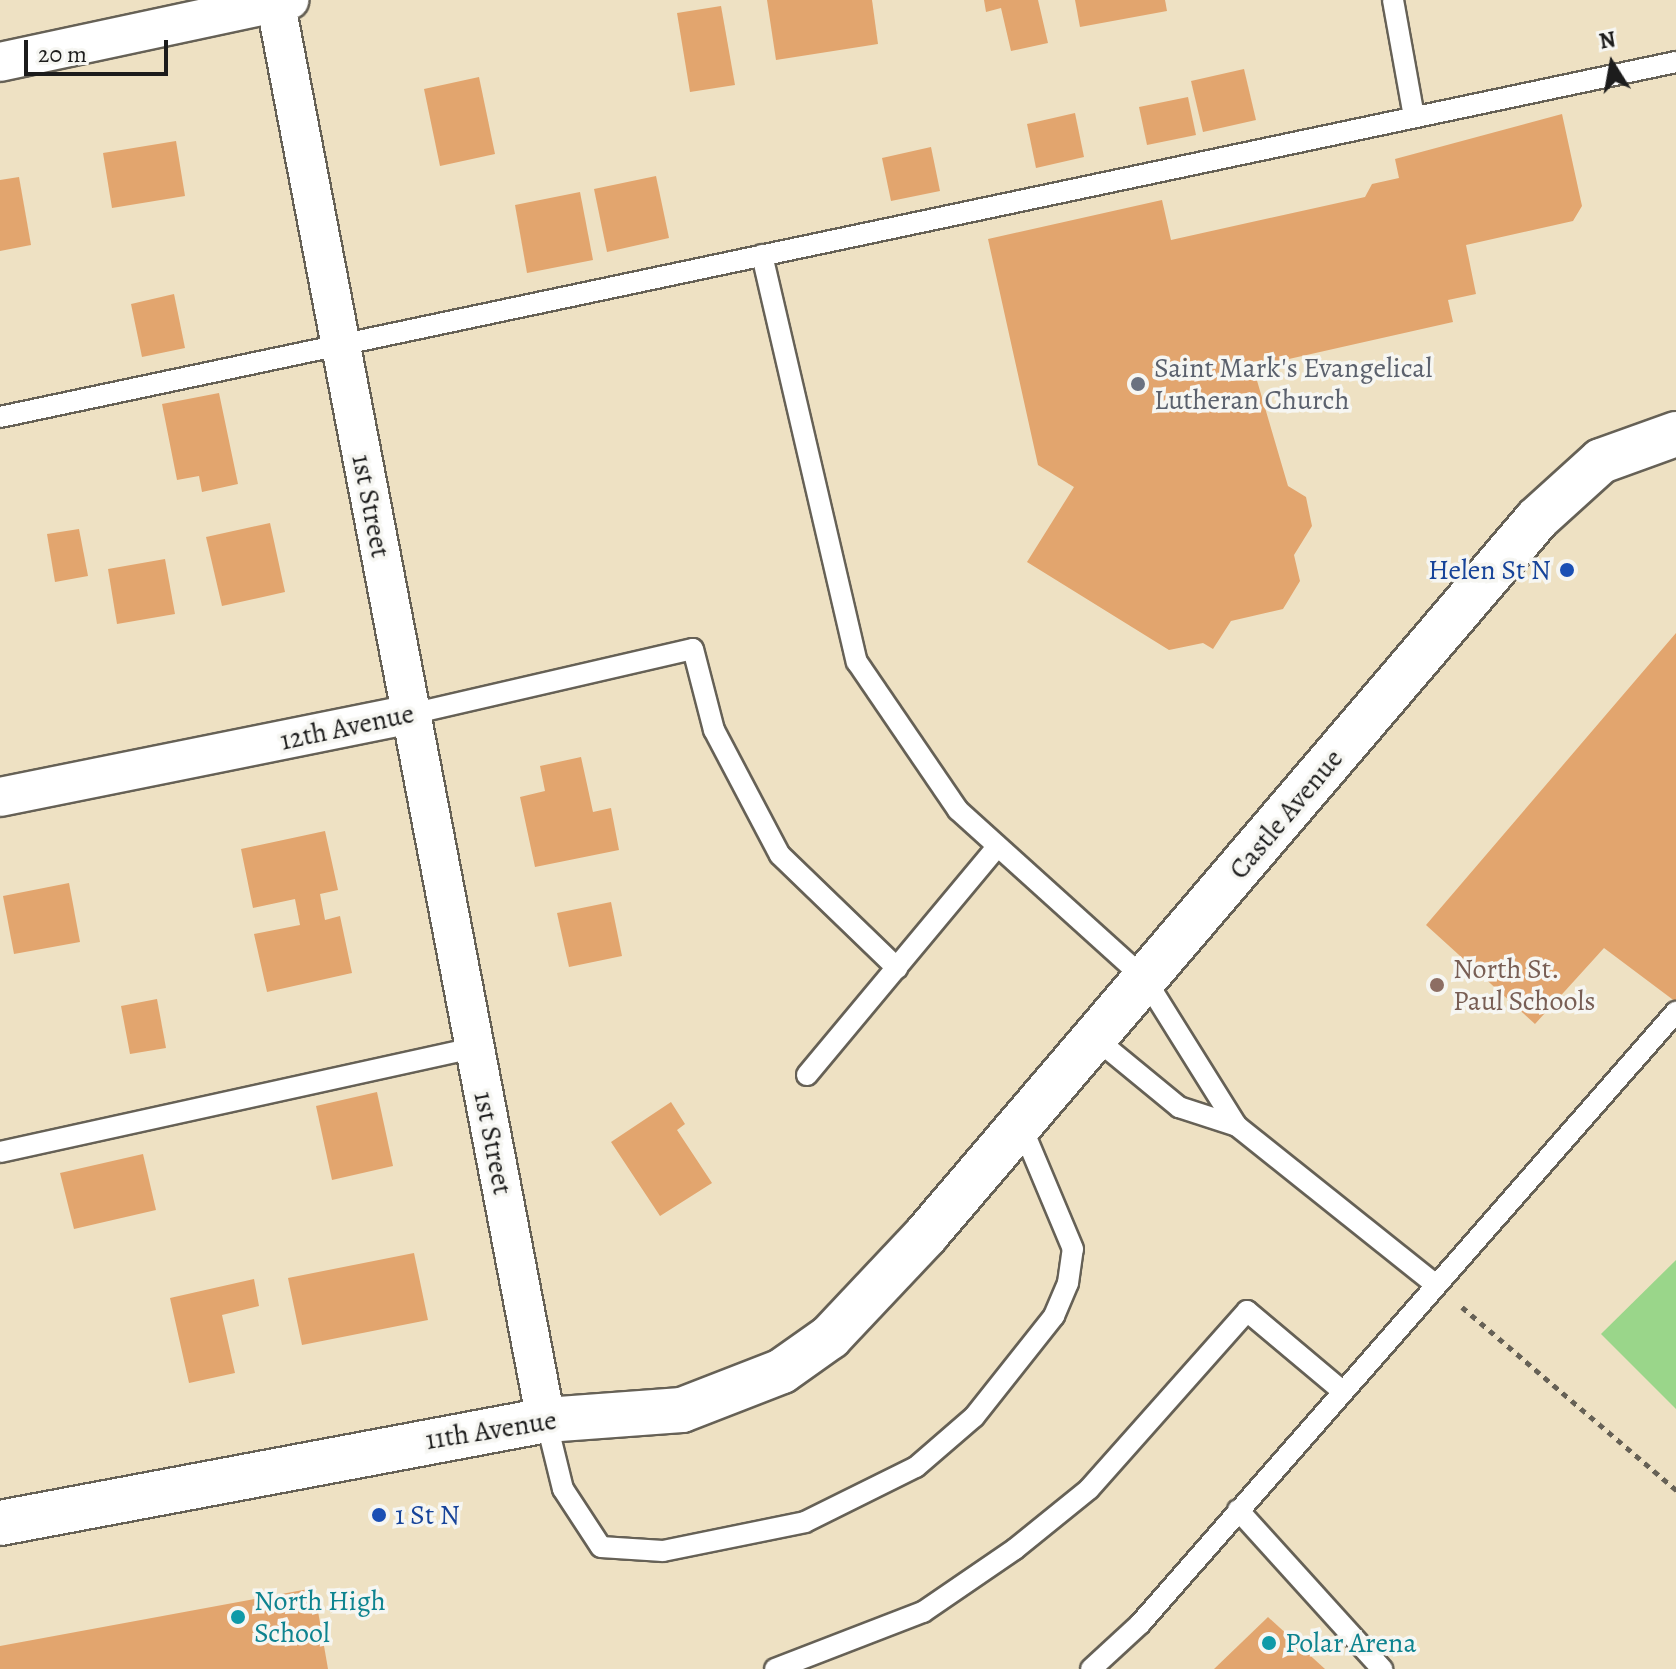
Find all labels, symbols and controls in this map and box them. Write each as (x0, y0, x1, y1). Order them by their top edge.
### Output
scale bar (28, 24, 172, 74)
north arrow (1572, 24, 1652, 104)
text: N (1597, 24, 1618, 57)
text: 20 m (38, 38, 87, 70)
place label: Saint Mark's Evangelical Lutheran Church (1154, 351, 1432, 417)
marker: Saint Mark's Evangelical Lutheran Church (1129, 375, 1147, 393)
street label: 1st Street (345, 452, 397, 560)
place label: Helen St N (1428, 553, 1551, 587)
marker: Helen St N (1558, 561, 1576, 579)
street label: 12th Avenue (277, 696, 417, 758)
street label: Castle Avenue (1222, 742, 1350, 886)
place label: North St. Paul Schools (1453, 952, 1596, 1018)
marker: North St. Paul Schools (1428, 976, 1446, 994)
street label: 1st Street (467, 1089, 519, 1197)
street label: 11th Avenue (423, 1403, 559, 1457)
place label: 1 St N (395, 1498, 460, 1532)
marker: 1 St N (370, 1506, 388, 1524)
place label: North High School (254, 1584, 386, 1650)
marker: North High School (229, 1608, 247, 1626)
place label: Polar Arena (1285, 1626, 1416, 1660)
marker: Polar Arena (1260, 1634, 1278, 1652)

